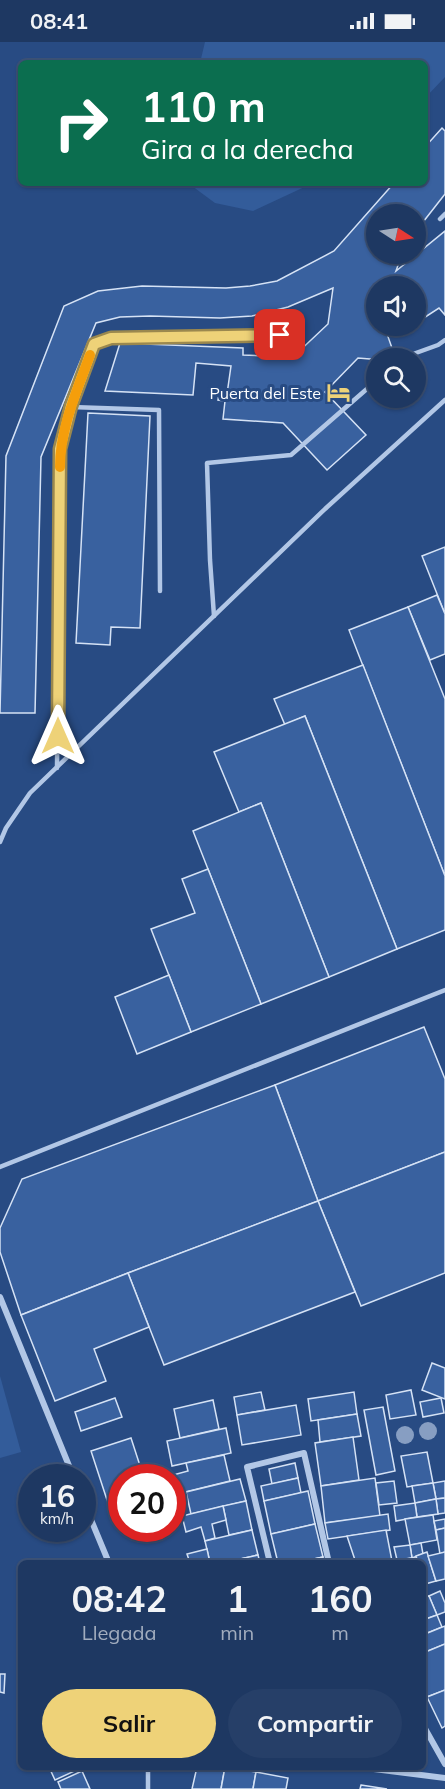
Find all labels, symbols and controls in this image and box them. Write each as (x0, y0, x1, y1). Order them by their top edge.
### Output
text: 08:41 (30, 7, 88, 35)
text: 110 m (141, 80, 266, 133)
icon: right (42, 84, 120, 162)
text: Gira a la derecha (141, 132, 354, 166)
north arrow (366, 204, 426, 264)
map controls (366, 204, 426, 408)
button: sound (366, 276, 426, 336)
pin (254, 309, 305, 360)
icon: arrive (263, 318, 296, 351)
button: search (366, 348, 426, 408)
hotel icon: Puerta del Este (326, 380, 352, 406)
place label: Puerta del Este (209, 383, 321, 403)
position arrow (26, 704, 90, 768)
speed limit sign: 20 (108, 1464, 186, 1542)
text: 16 (39, 1477, 75, 1515)
text: km/h (40, 1509, 74, 1528)
text: 08:42 (71, 1576, 167, 1621)
text: 1 (226, 1576, 248, 1621)
text: 160 (308, 1576, 373, 1621)
text: Llegada (82, 1620, 156, 1645)
text: min (220, 1620, 254, 1645)
text: m (331, 1620, 349, 1645)
button: Salir (42, 1689, 216, 1758)
button: Compartir (228, 1689, 402, 1758)

